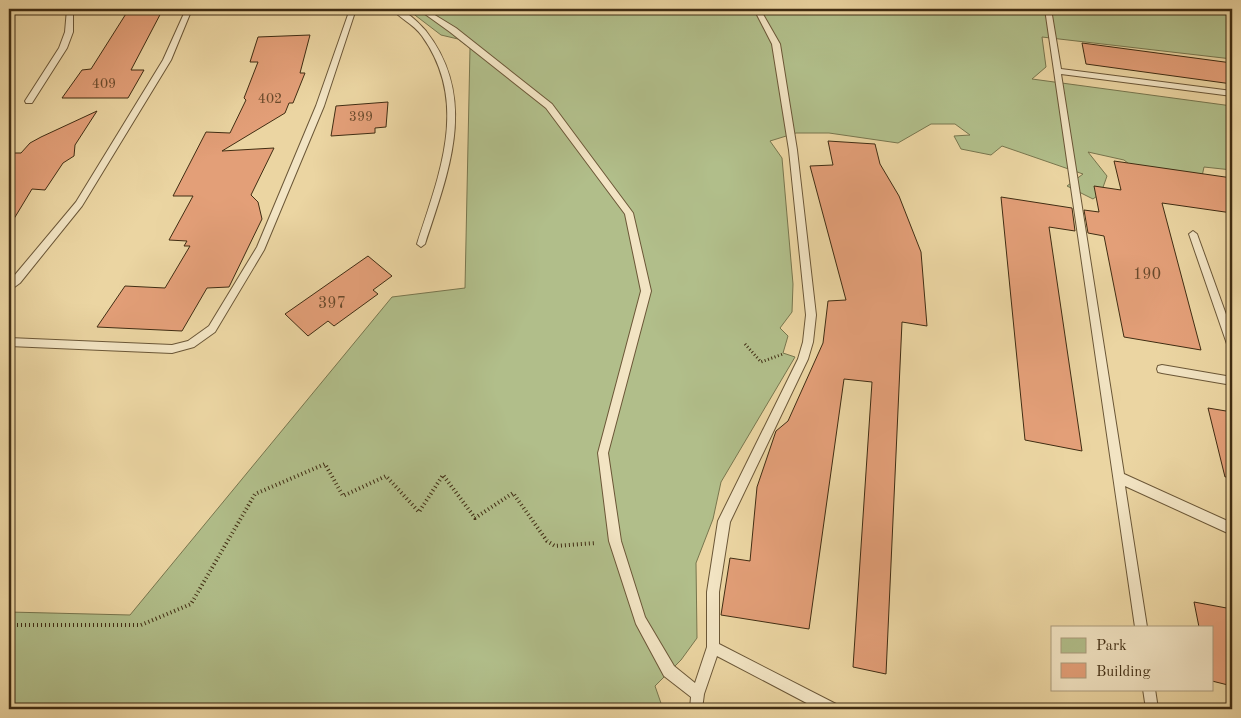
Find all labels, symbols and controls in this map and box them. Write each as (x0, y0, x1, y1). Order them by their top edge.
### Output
house number: 409 (92, 77, 116, 91)
house number: 402 (258, 92, 282, 106)
house number: 399 (349, 110, 373, 124)
house number: 190 (1133, 267, 1161, 283)
house number: 397 (318, 296, 346, 312)
legend (1051, 626, 1214, 690)
text: Park (1096, 639, 1127, 654)
text: Building (1096, 665, 1151, 680)

